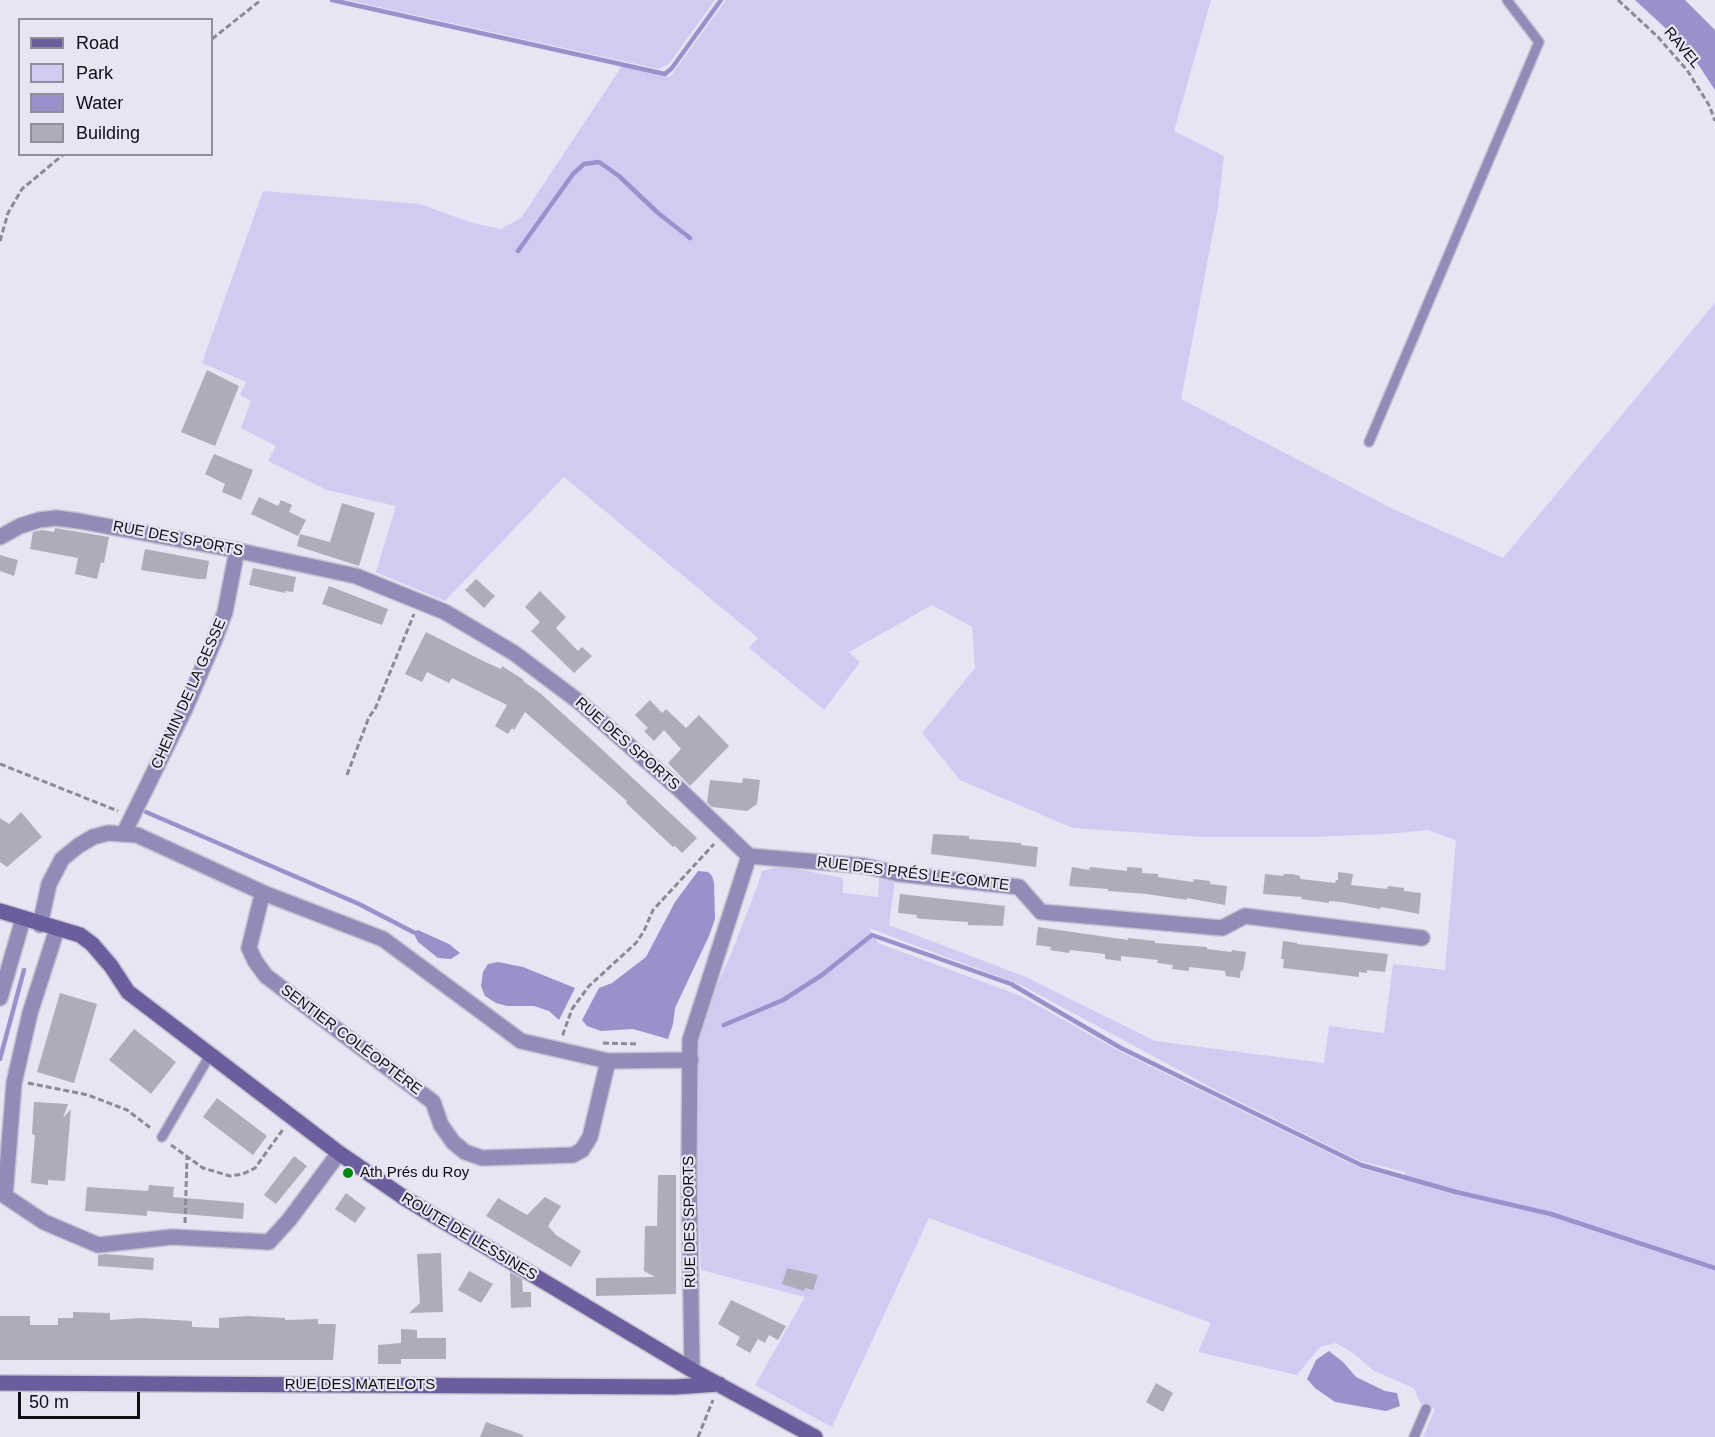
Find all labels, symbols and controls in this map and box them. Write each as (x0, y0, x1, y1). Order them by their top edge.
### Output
legend (18, 18, 213, 156)
street label: RAVEL (1660, 24, 1704, 72)
text: Road (76, 33, 119, 53)
text: Park (76, 63, 113, 83)
text: Water (76, 93, 123, 113)
text: Building (76, 123, 140, 143)
street label: RUE DES SPORTS (111, 518, 245, 560)
street label: CHEMIN DE LA GESSE (148, 616, 230, 772)
street label: RUE DES SPORTS (571, 694, 683, 794)
street label: RUE DES PRÉS LE-COMTE (816, 853, 1010, 895)
street label: SENTIER COLÉOPTÈRE (277, 981, 425, 1099)
street label: RUE DES SPORTS (680, 1156, 700, 1288)
place label: Ath Prés du Roy (360, 1164, 469, 1182)
marker: Ath Prés du Roy (341, 1166, 355, 1180)
street label: ROUTE DE LESSINES (398, 1189, 540, 1285)
street label: RUE DES MATELOTS (285, 1376, 435, 1394)
scale bar (21, 1380, 142, 1418)
text: 50 m (29, 1392, 69, 1412)

